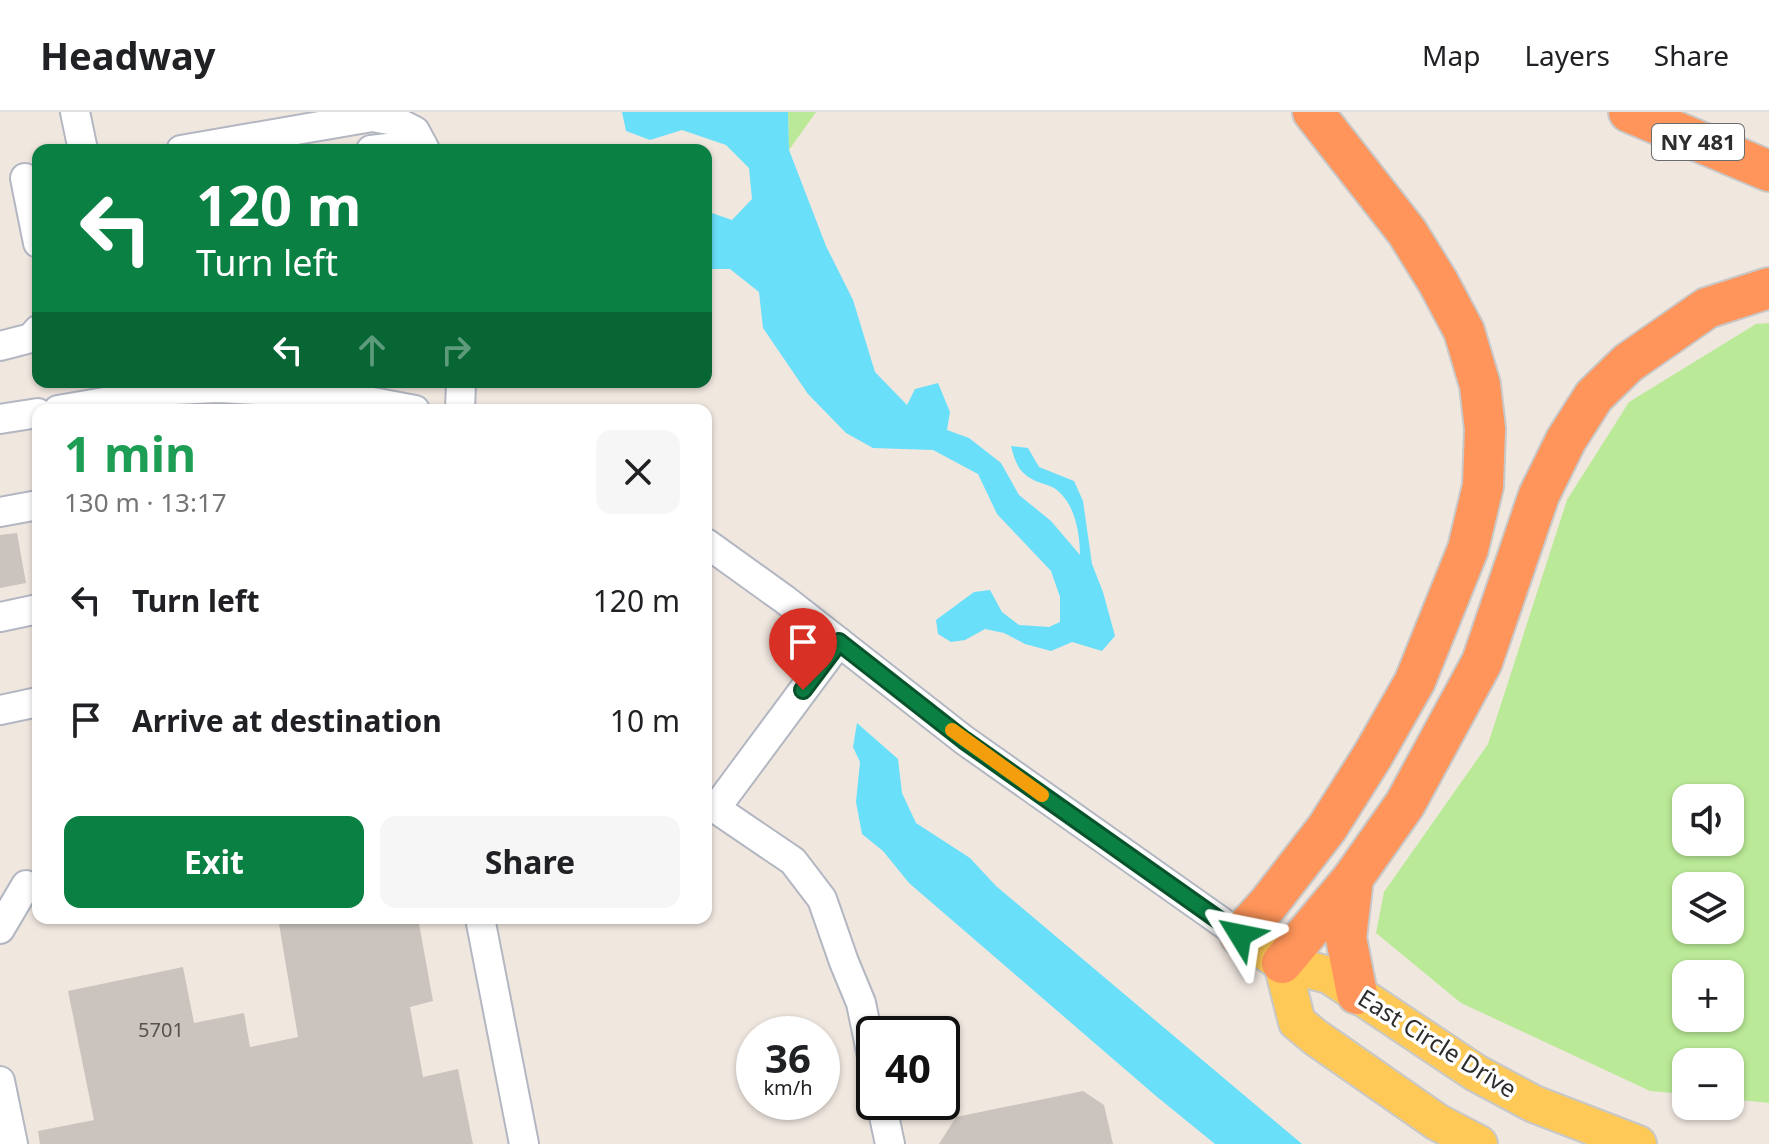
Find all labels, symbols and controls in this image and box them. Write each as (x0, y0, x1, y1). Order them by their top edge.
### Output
text: Headway (40, 29, 216, 81)
text: Map (1422, 36, 1480, 74)
text: Layers (1524, 36, 1610, 74)
text: Share (1654, 36, 1729, 74)
road number: NY 481 (1652, 124, 1744, 160)
text: 120 m (196, 166, 361, 242)
icon: left (64, 176, 168, 280)
text: Turn left (196, 238, 338, 287)
icon: left (266, 328, 310, 372)
icon: ahead (350, 328, 394, 372)
icon: right (434, 328, 478, 372)
text: 1 min (64, 421, 196, 486)
button: close (596, 430, 680, 514)
text: 130 m · 13:17 (64, 484, 227, 520)
icon: left (64, 578, 108, 622)
text: Turn left (132, 580, 260, 621)
text: 120 m (593, 580, 680, 621)
pin (769, 608, 837, 690)
icon: arrive (781, 620, 825, 664)
icon: arrive (64, 698, 108, 742)
text: Arrive at destination (132, 700, 442, 741)
text: 10 m (610, 700, 680, 741)
map controls (1672, 784, 1744, 1120)
button: sound (1672, 784, 1744, 856)
button: Exit (64, 816, 364, 908)
button: Share (380, 816, 680, 908)
button: layers (1672, 872, 1744, 944)
position arrow (1198, 893, 1282, 977)
button: + (1672, 960, 1744, 1032)
street label: East Circle Drive (1352, 981, 1523, 1105)
house number: 5701 (138, 1016, 184, 1043)
speed limit sign: 40 (856, 1016, 960, 1120)
text: 36 (765, 1030, 811, 1085)
button: − (1672, 1048, 1744, 1120)
text: km/h (763, 1074, 813, 1101)

